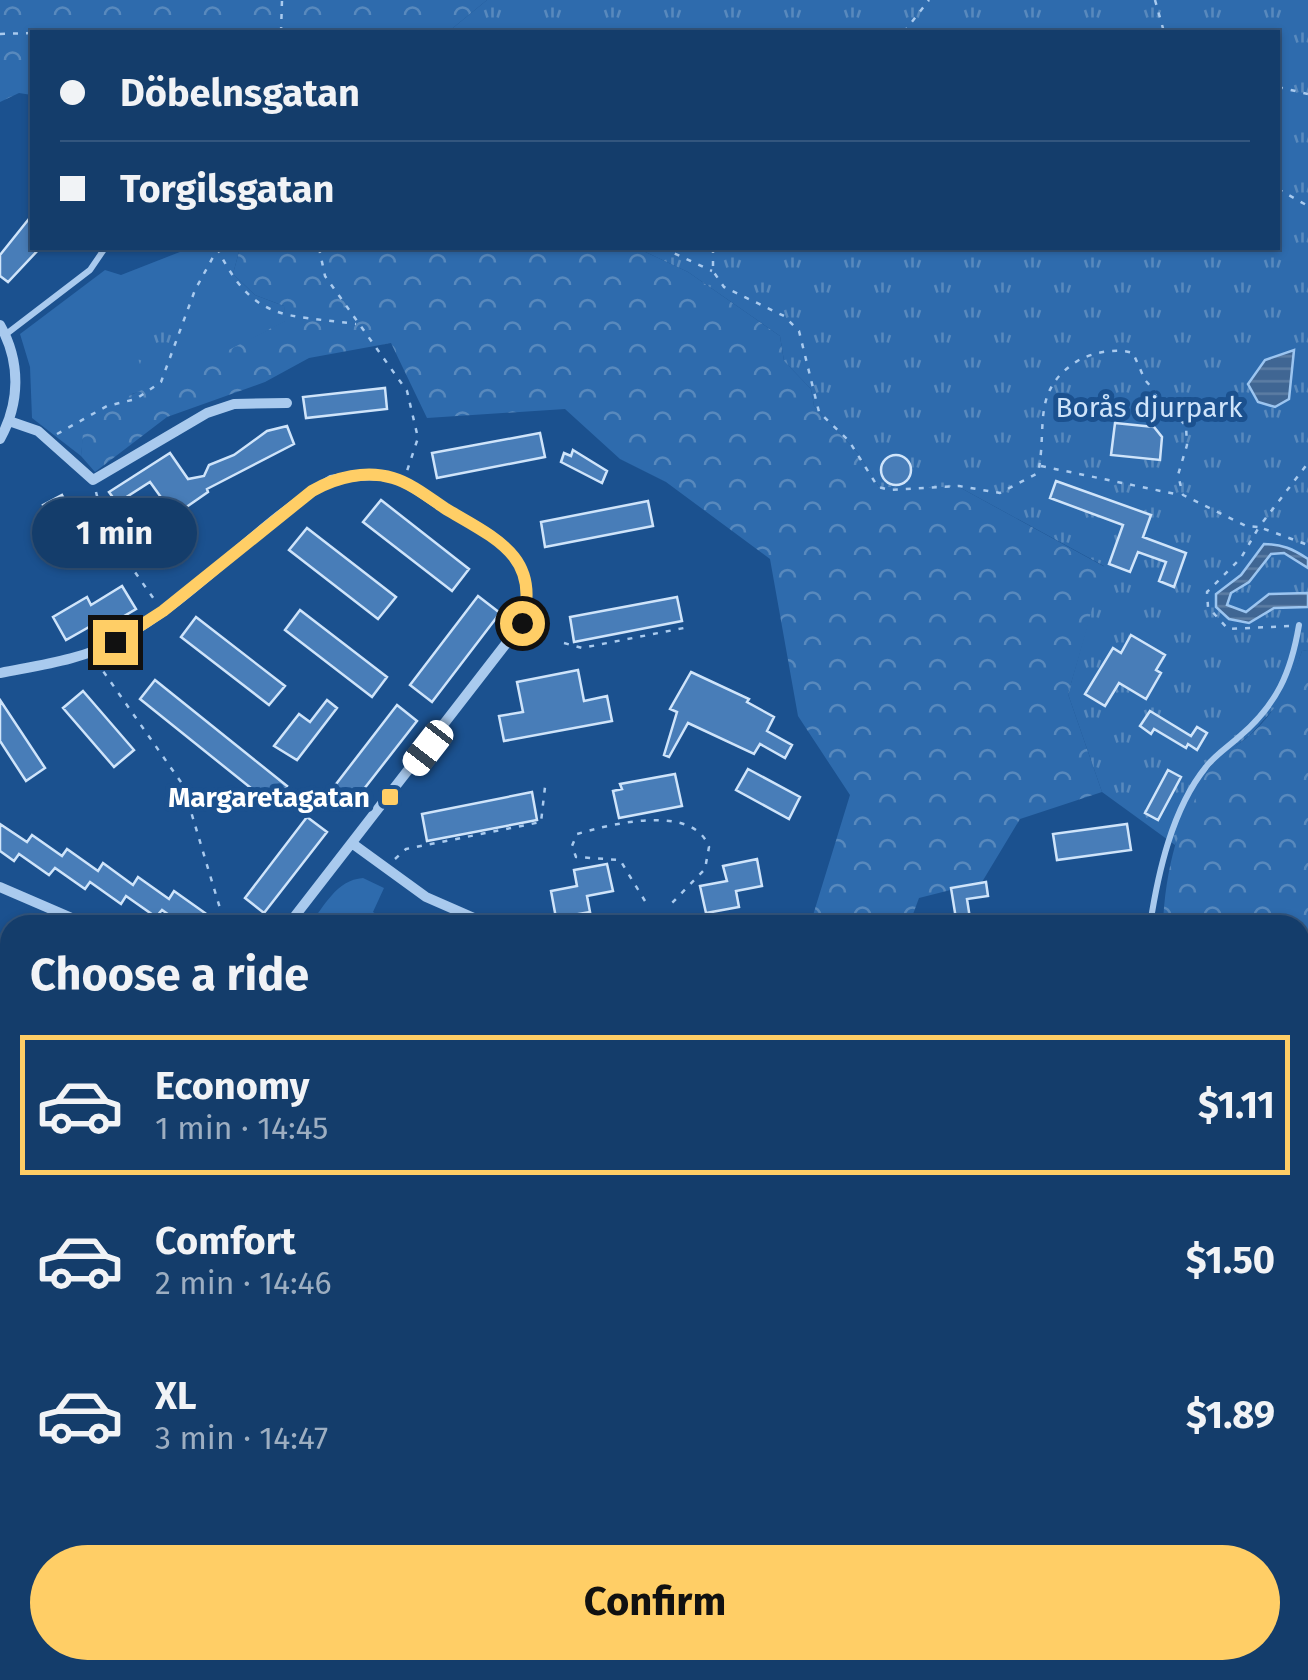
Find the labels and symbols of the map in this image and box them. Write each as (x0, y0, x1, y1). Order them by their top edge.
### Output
park label: Borås djurpark (1055, 391, 1243, 424)
callout: 1 min (32, 497, 198, 567)
route start (500, 601, 545, 646)
route end (93, 620, 138, 665)
car (398, 715, 458, 781)
place label: Margaretagatan (168, 781, 370, 814)
marker: Margaretagatan (379, 786, 401, 808)

